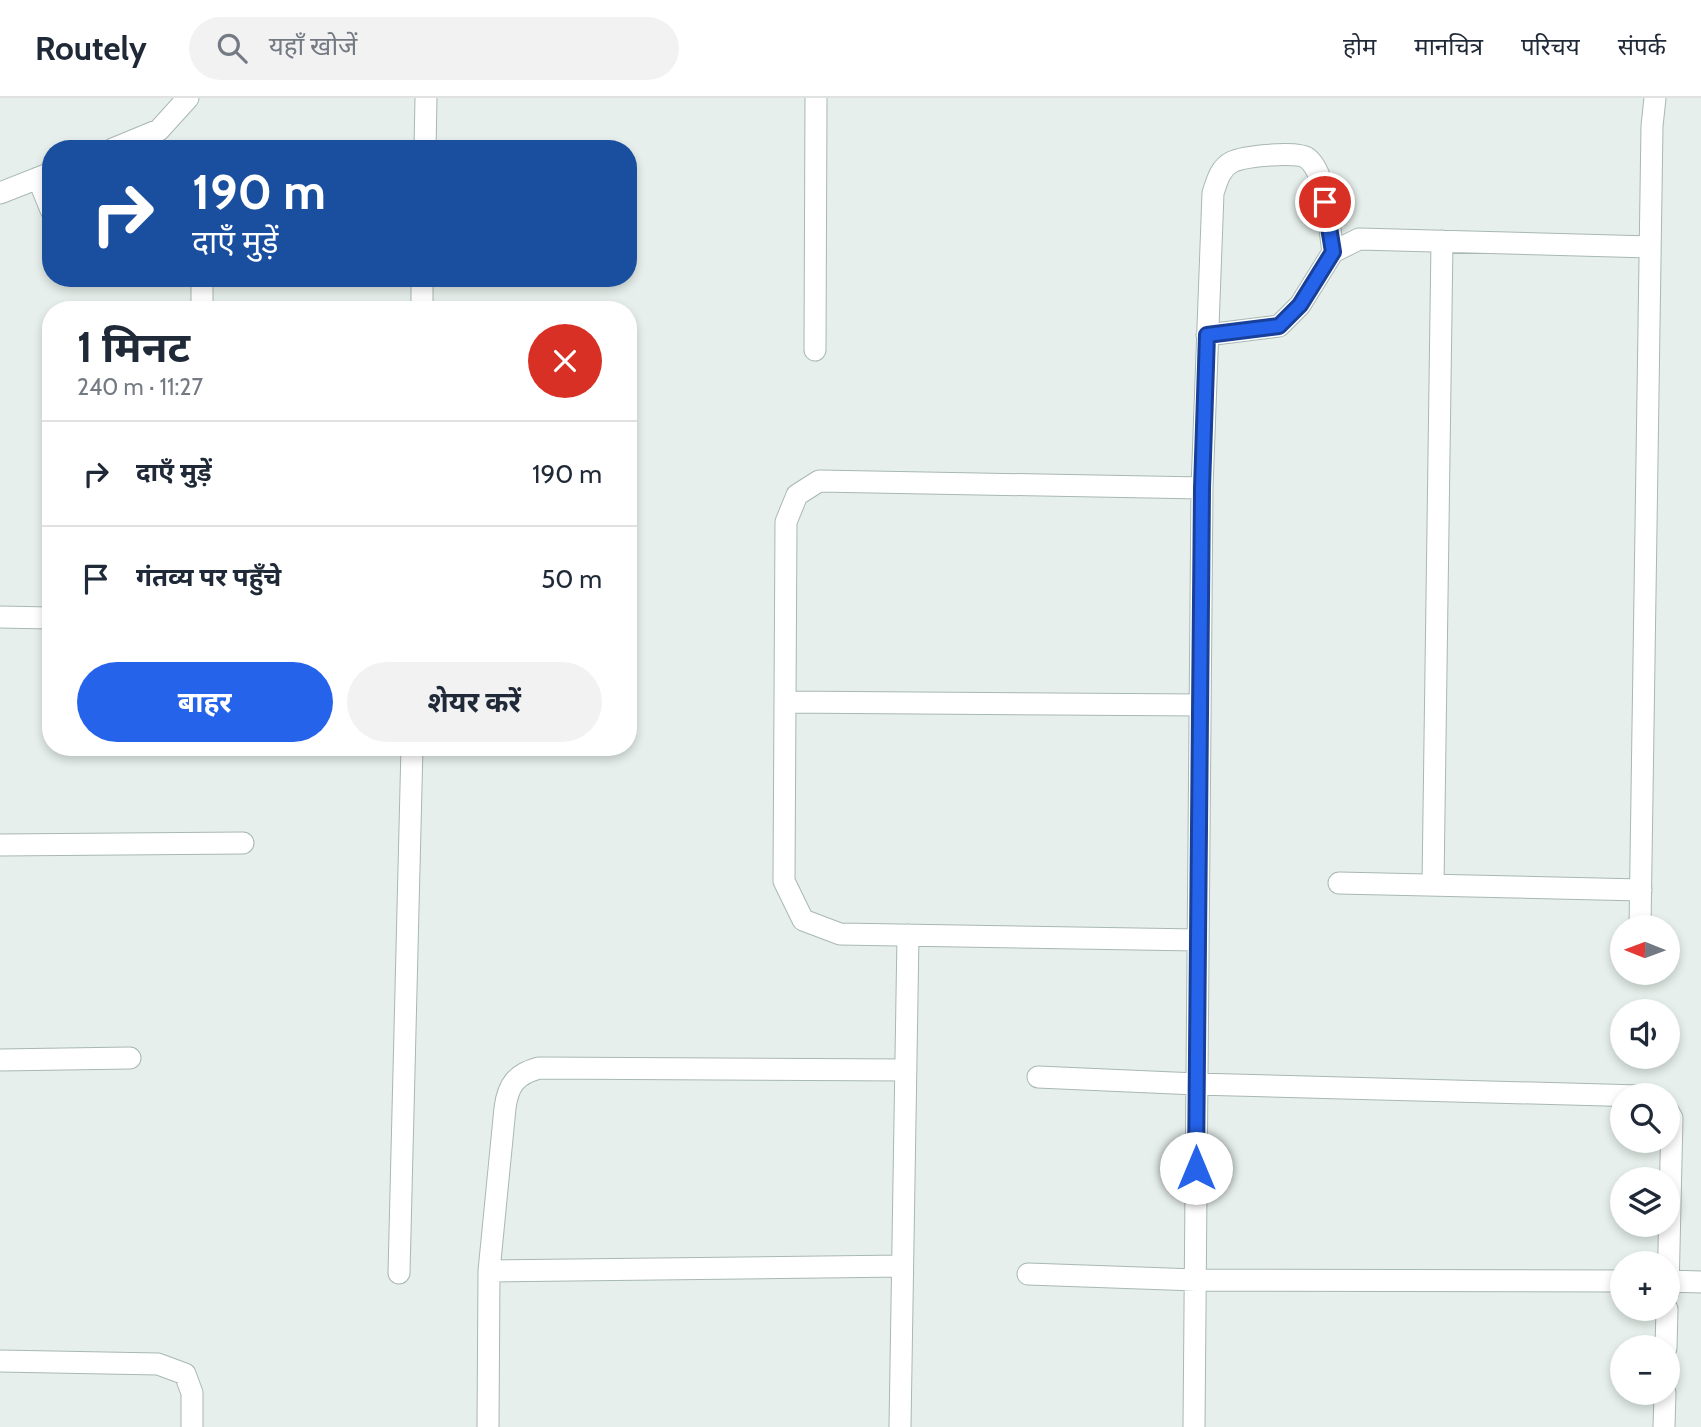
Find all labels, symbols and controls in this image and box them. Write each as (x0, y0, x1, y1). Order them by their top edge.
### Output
search box (189, 17, 679, 80)
text: Routely (35, 28, 147, 68)
icon: search (213, 29, 251, 67)
text: यहाँ खोजें (269, 30, 357, 62)
text: होम (1343, 32, 1376, 61)
text: मानचित्र (1414, 32, 1483, 61)
text: परिचय (1521, 32, 1580, 61)
text: संपर्क (1618, 32, 1666, 61)
text: 190 m (192, 162, 326, 221)
icon: right (77, 168, 168, 259)
pin (1295, 172, 1355, 232)
icon: arrive (1306, 183, 1344, 221)
text: दाएँ मुड़ें (192, 222, 278, 261)
text: 1 मिनट (77, 321, 190, 373)
button: close (528, 324, 602, 398)
text: 240 m · 11:27 (77, 373, 203, 401)
icon: right (77, 455, 115, 493)
text: दाएँ मुड़ें (136, 456, 212, 488)
text: 190 m (532, 458, 602, 490)
icon: arrive (77, 560, 115, 598)
text: गंतव्य पर पहुँचे (136, 561, 281, 593)
text: 50 m (541, 563, 602, 595)
button: बाहर (77, 662, 333, 742)
button: शेयर करें (347, 662, 602, 742)
north arrow (1610, 915, 1680, 985)
map controls (1610, 915, 1680, 1405)
button: sound (1610, 999, 1680, 1069)
button: search (1610, 1083, 1680, 1153)
position arrow (1159, 1131, 1233, 1205)
button: layers (1610, 1167, 1680, 1237)
button: + (1610, 1251, 1680, 1321)
button: − (1610, 1335, 1680, 1405)

